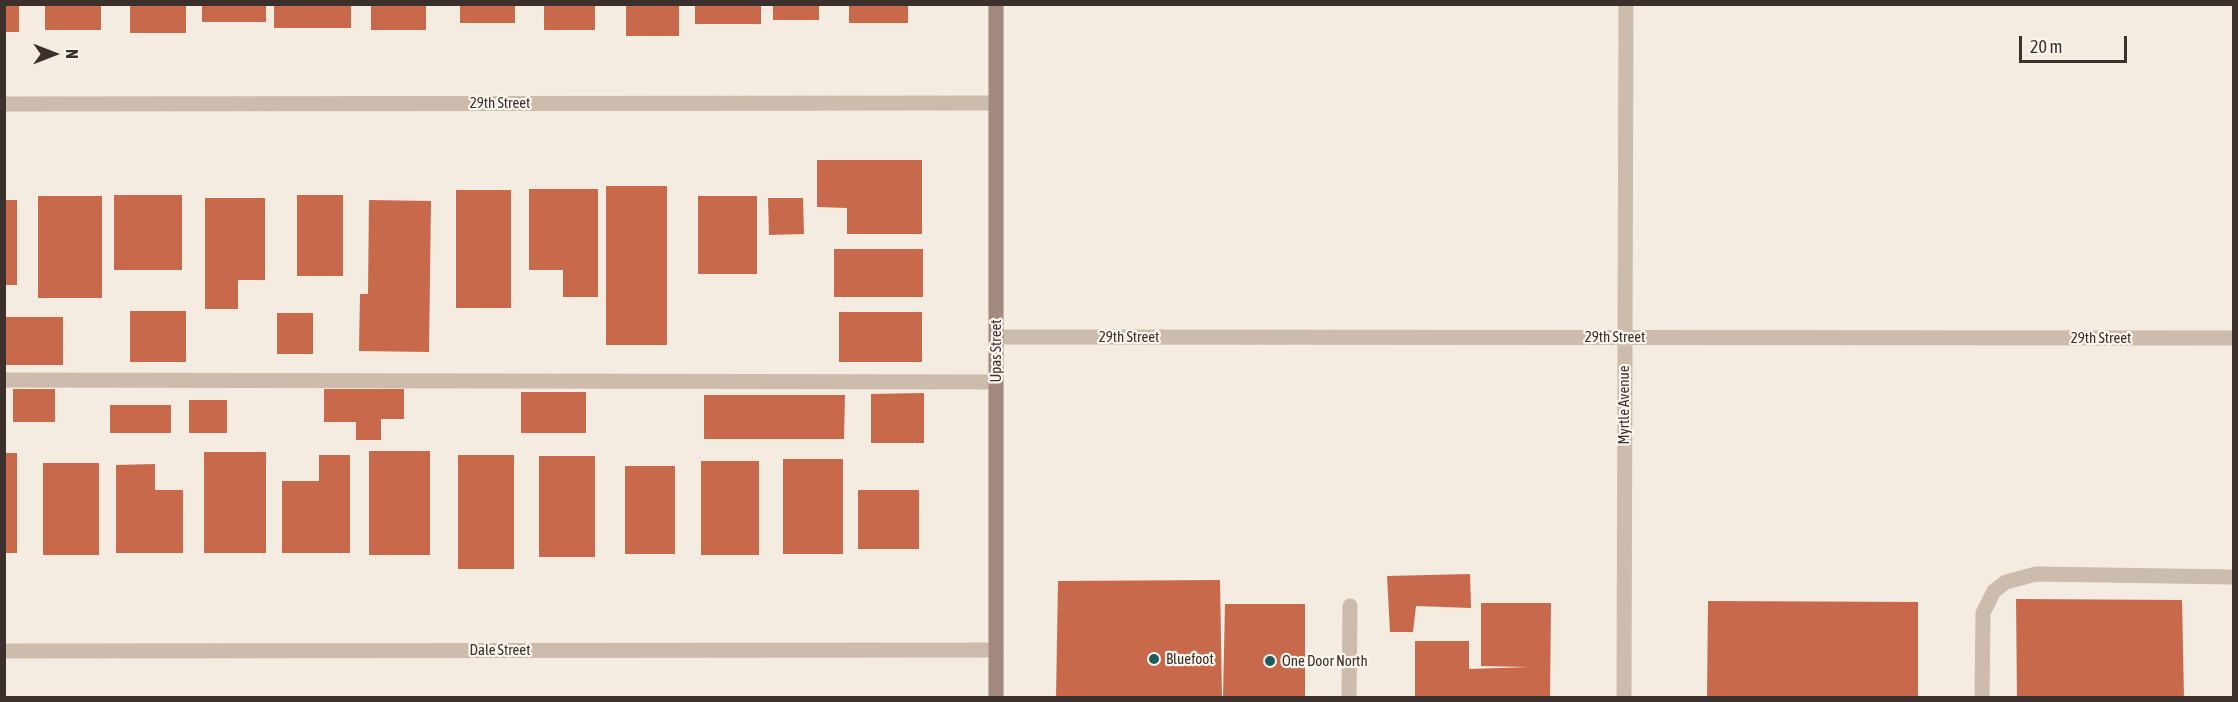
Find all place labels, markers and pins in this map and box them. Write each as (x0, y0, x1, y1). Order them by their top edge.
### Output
place label: Bluefoot (1166, 650, 1214, 668)
marker: Bluefoot (1147, 652, 1161, 666)
place label: One Door North (1282, 652, 1368, 670)
marker: One Door North (1263, 654, 1277, 668)

